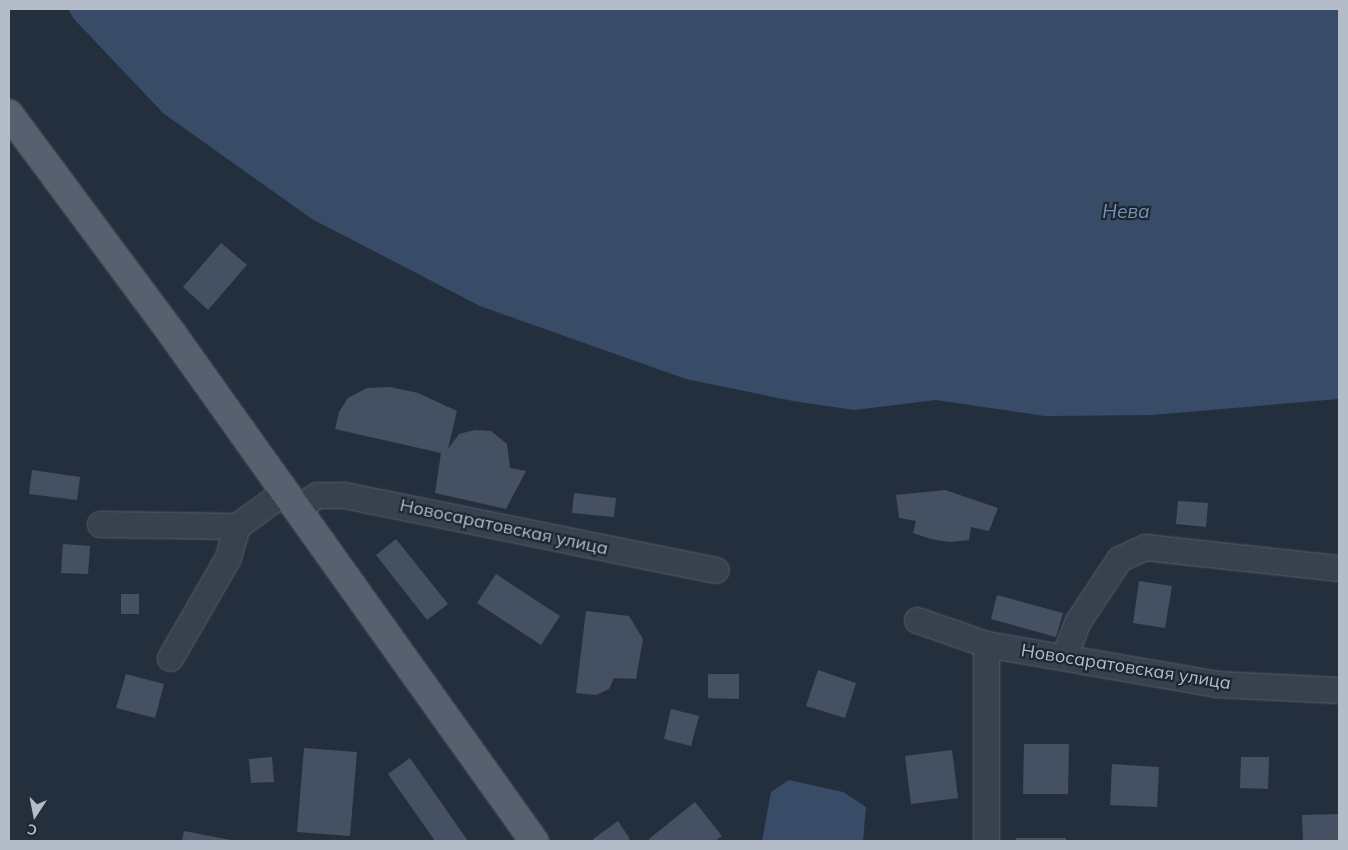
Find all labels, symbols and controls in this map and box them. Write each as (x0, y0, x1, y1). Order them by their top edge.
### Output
water label: Нева (1102, 201, 1150, 223)
street label: Новосаратовская улица (398, 494, 610, 560)
street label: Новосаратовская улица (1020, 640, 1232, 694)
north arrow (10, 790, 60, 840)
text: С (26, 820, 39, 839)

